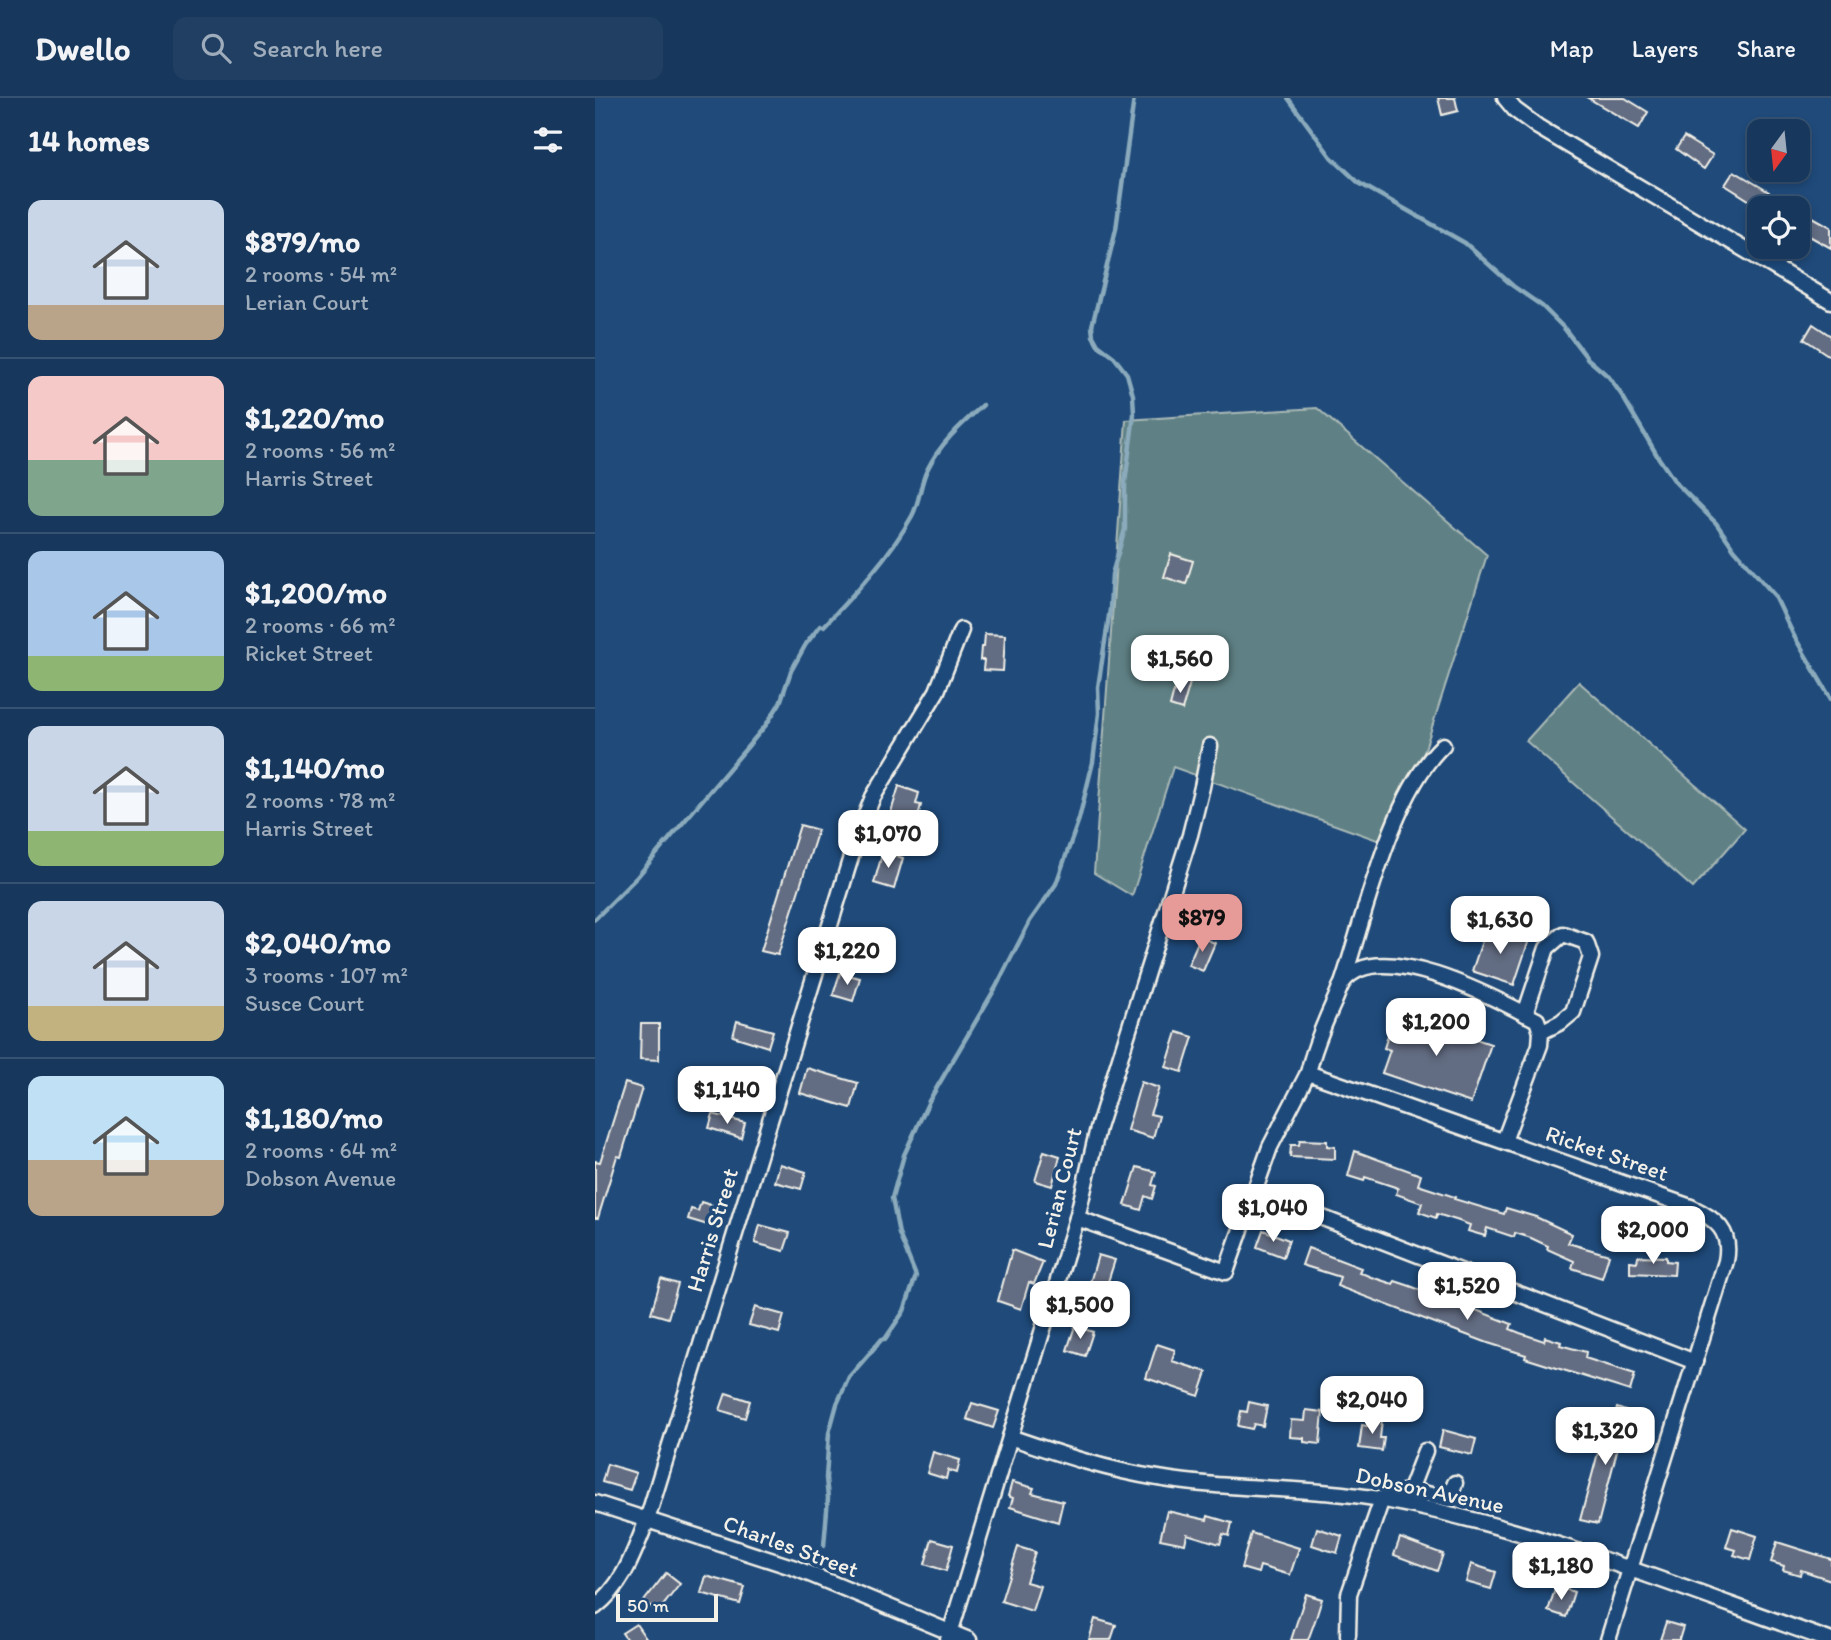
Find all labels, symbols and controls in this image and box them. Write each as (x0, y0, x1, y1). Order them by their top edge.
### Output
search box (173, 17, 663, 80)
text: Dwello (35, 29, 131, 68)
icon: search (197, 29, 235, 67)
text: Search here (253, 32, 383, 64)
text: Map (1550, 34, 1594, 63)
text: Layers (1632, 34, 1699, 63)
text: Share (1737, 34, 1796, 63)
north arrow (1747, 119, 1809, 182)
map controls (1747, 119, 1810, 259)
icon: filters (529, 121, 567, 159)
text: 14 homes (28, 122, 150, 159)
button: locate (1747, 196, 1810, 259)
text: $879/mo (245, 223, 360, 260)
icon: home (84, 228, 168, 312)
text: 2 rooms · 54 m² (245, 260, 397, 288)
text: Lerian Court (245, 288, 369, 316)
text: $1,220/mo (245, 399, 384, 436)
icon: home (84, 404, 168, 488)
text: 2 rooms · 56 m² (245, 436, 396, 464)
text: Harris Street (245, 464, 373, 492)
text: $1,200/mo (245, 574, 387, 611)
icon: home (84, 579, 168, 663)
text: 2 rooms · 66 m² (245, 611, 396, 639)
pin: $1,560 (1123, 636, 1237, 695)
text: Ricket Street (245, 639, 373, 667)
text: $1,560 (1147, 644, 1213, 672)
text: $1,140/mo (245, 749, 385, 786)
icon: home (84, 754, 168, 838)
text: 2 rooms · 78 m² (245, 786, 395, 814)
pin: $1,070 (831, 810, 945, 870)
text: Harris Street (245, 814, 373, 842)
text: $1,070 (854, 819, 922, 847)
pin: $879 (1161, 894, 1243, 954)
pin: $1,630 (1443, 896, 1557, 956)
text: $879 (1178, 903, 1226, 931)
text: $1,630 (1467, 905, 1533, 933)
text: $2,040/mo (245, 924, 391, 961)
pin: $1,220 (790, 928, 904, 987)
icon: home (84, 929, 168, 1013)
text: $1,220 (814, 936, 880, 964)
text: 3 rooms · 107 m² (245, 961, 408, 989)
text: Susce Court (245, 989, 364, 1017)
pin: $1,200 (1379, 998, 1493, 1058)
text: $1,200 (1402, 1007, 1470, 1035)
pin: $1,140 (670, 1066, 784, 1126)
text: $1,140 (694, 1075, 760, 1103)
text: $1,180/mo (245, 1099, 383, 1136)
icon: home (84, 1104, 168, 1188)
street label: Ricket Street (1542, 1119, 1672, 1187)
street label: Lerian Court (1030, 1125, 1088, 1251)
text: 2 rooms · 64 m² (245, 1136, 397, 1164)
text: Dobson Avenue (245, 1164, 396, 1192)
street label: Harris Street (680, 1164, 744, 1295)
pin: $1,040 (1216, 1184, 1330, 1244)
text: $1,040 (1238, 1193, 1308, 1221)
pin: $2,000 (1596, 1206, 1710, 1266)
text: $2,000 (1617, 1215, 1689, 1243)
pin: $1,520 (1410, 1262, 1524, 1322)
text: $1,520 (1434, 1271, 1500, 1299)
pin: $1,500 (1023, 1282, 1137, 1341)
text: $1,500 (1046, 1290, 1114, 1318)
pin: $2,040 (1315, 1376, 1429, 1436)
text: $2,040 (1336, 1385, 1408, 1413)
pin: $1,320 (1548, 1408, 1662, 1467)
text: $1,320 (1572, 1416, 1638, 1444)
street label: Dobson Avenue (1353, 1461, 1507, 1519)
street label: Charles Street (719, 1509, 863, 1583)
pin: $1,180 (1504, 1542, 1618, 1602)
text: $1,180 (1528, 1551, 1594, 1579)
scale bar (616, 1591, 717, 1623)
text: 50 m (627, 1594, 669, 1617)

